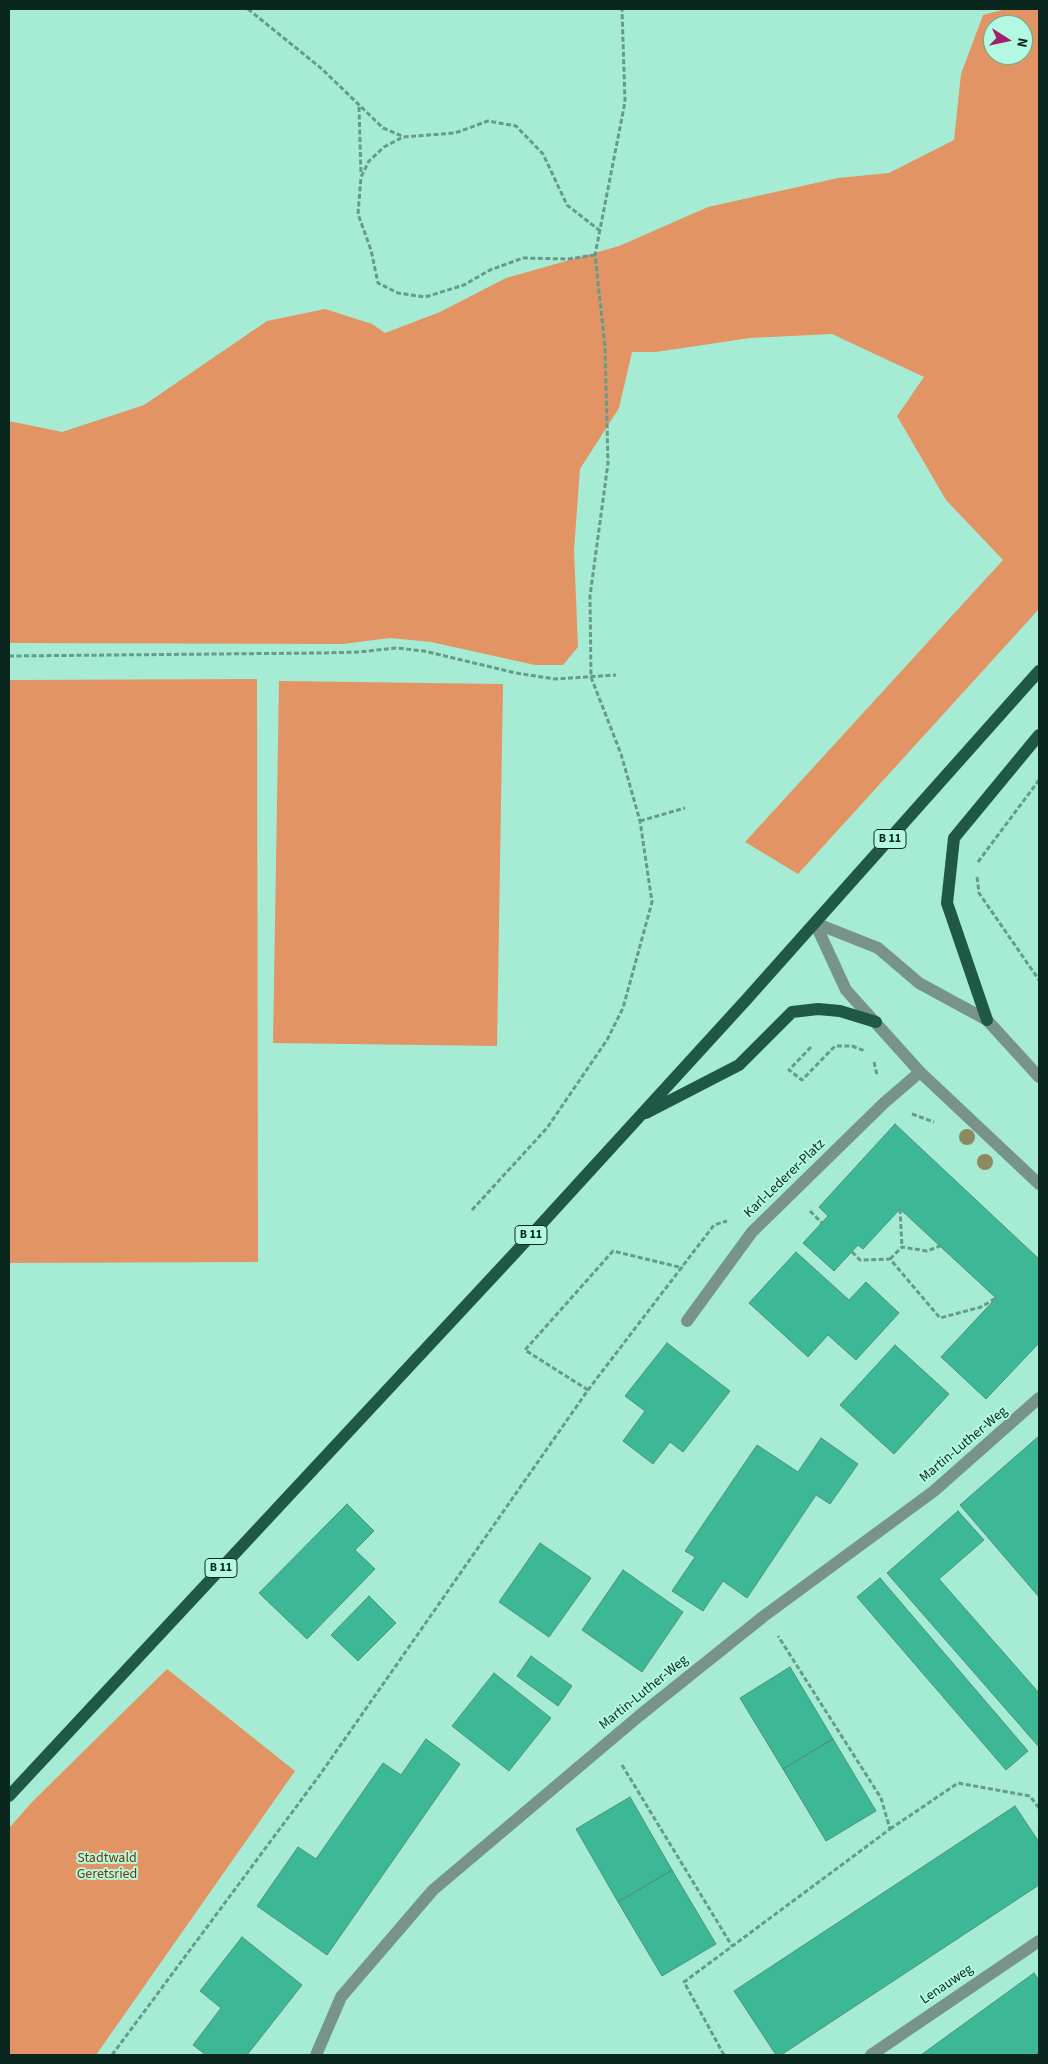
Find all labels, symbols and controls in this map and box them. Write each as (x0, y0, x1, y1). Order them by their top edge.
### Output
north arrow (983, 15, 1033, 65)
text: N (1011, 36, 1032, 49)
road number: B 11 (874, 830, 906, 849)
street label: Karl-Lederer-Platz (741, 1136, 829, 1222)
road number: B 11 (515, 1226, 547, 1244)
street label: Martin-Luther-Weg (917, 1403, 1011, 1487)
road number: B 11 (205, 1559, 237, 1578)
street label: Martin-Luther-Weg (596, 1652, 692, 1734)
park label: Stadtwald Geretsried (77, 1851, 137, 1884)
street label: Lenauweg (918, 1961, 976, 2009)

